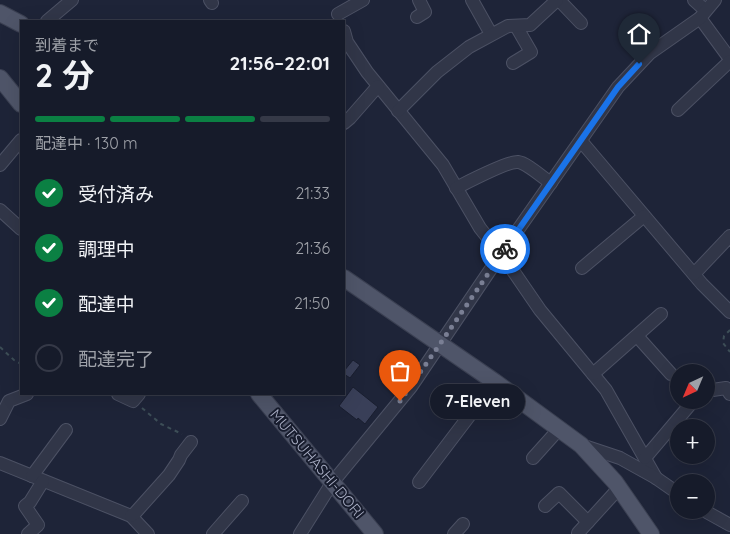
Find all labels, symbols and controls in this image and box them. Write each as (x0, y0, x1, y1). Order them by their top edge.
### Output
pin (618, 13, 660, 64)
icon: home (625, 20, 653, 48)
text: 到着まで (35, 35, 99, 55)
text: 21:56–22:01 (229, 51, 330, 75)
text: 2 分 (35, 55, 94, 95)
text: 配達中 · 130 m (35, 133, 138, 153)
icon: check (35, 179, 63, 207)
text: 受付済み (78, 182, 154, 206)
text: 21:33 (295, 183, 330, 203)
courier (480, 224, 530, 274)
icon: check (35, 234, 63, 262)
icon: bike (491, 235, 519, 263)
text: 調理中 (78, 237, 135, 261)
text: 21:36 (295, 238, 330, 258)
icon: check (35, 289, 63, 317)
text: 配達中 (78, 292, 135, 316)
text: 21:50 (294, 293, 330, 313)
text: 配達完了 (78, 347, 154, 371)
pin (379, 350, 421, 401)
icon: bag (386, 357, 414, 385)
north arrow (670, 364, 715, 409)
map controls (670, 364, 715, 519)
callout: 7-Eleven (430, 384, 525, 418)
text: 7-Eleven (445, 391, 510, 411)
street label: MUTSUHASHI-DORI (266, 405, 369, 522)
button: + (670, 419, 715, 464)
button: − (670, 474, 715, 519)

